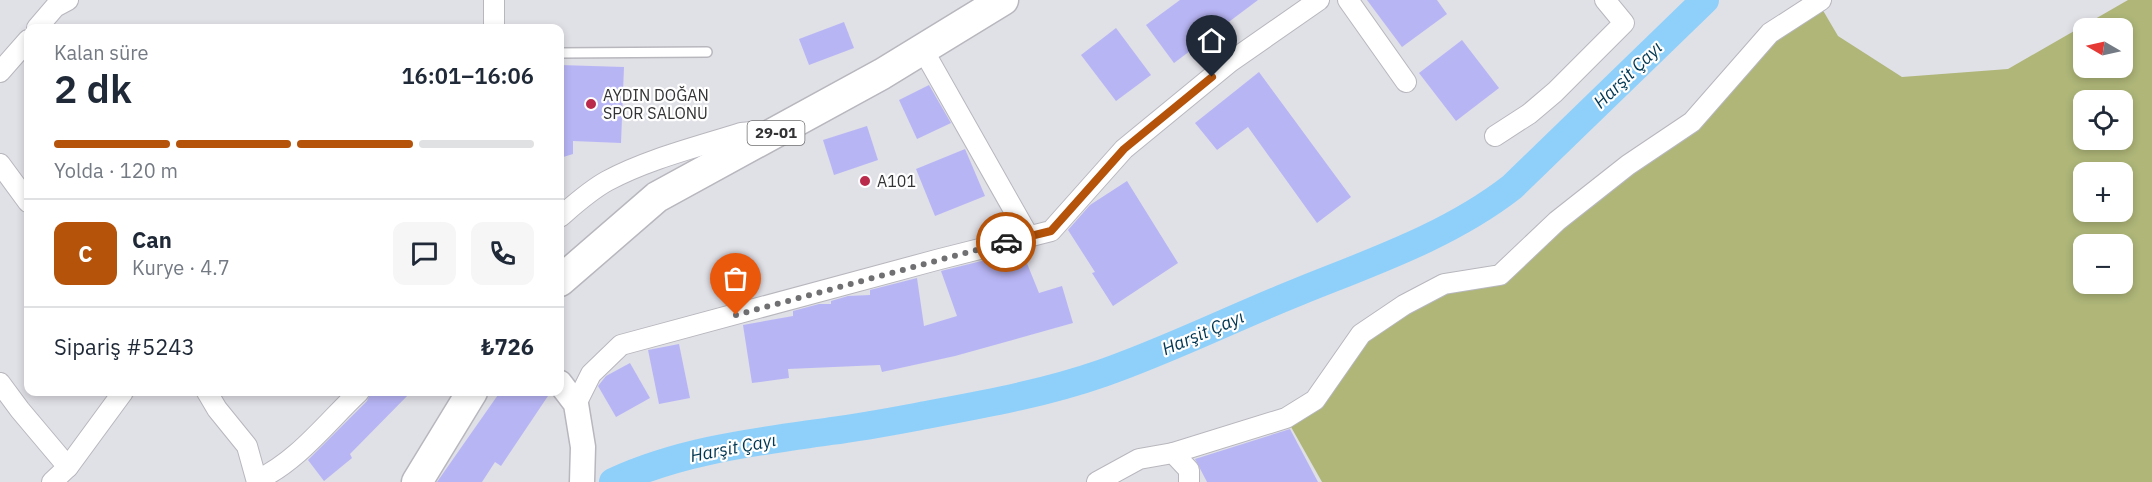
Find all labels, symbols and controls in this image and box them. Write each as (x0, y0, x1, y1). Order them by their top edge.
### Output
pin (1186, 15, 1237, 77)
north arrow (2073, 18, 2133, 78)
map controls (2073, 18, 2133, 294)
icon: home (1195, 24, 1228, 57)
water label: Harşit Çayı (1588, 36, 1667, 113)
text: Kalan süre (54, 39, 149, 66)
text: 16:01–16:06 (401, 61, 534, 90)
text: 2 dk (54, 63, 132, 114)
place label: AYDIN DOĞAN SPOR SALONU (603, 85, 709, 123)
button: locate (2073, 90, 2133, 150)
marker: AYDIN DOĞAN SPOR SALONU (584, 97, 598, 111)
road number: 29-01 (748, 121, 804, 145)
text: Yolda · 120 m (54, 157, 178, 184)
button: + (2073, 162, 2133, 222)
place label: A101 (877, 171, 916, 191)
marker: A101 (858, 174, 872, 188)
courier (976, 212, 1036, 272)
button: chat (393, 222, 456, 285)
button: phone (471, 222, 534, 285)
text: Can (132, 225, 172, 254)
icon: car (990, 226, 1023, 259)
button: − (2073, 234, 2133, 294)
text: C (78, 239, 93, 268)
pin (710, 253, 761, 315)
text: Kurye · 4.7 (132, 254, 230, 281)
icon: bag (719, 262, 752, 295)
water label: Harşit Çayı (1158, 305, 1247, 360)
text: Sipariş #5243 (54, 332, 195, 361)
text: ₺726 (481, 332, 534, 361)
water label: Harşit Çayı (688, 428, 778, 467)

